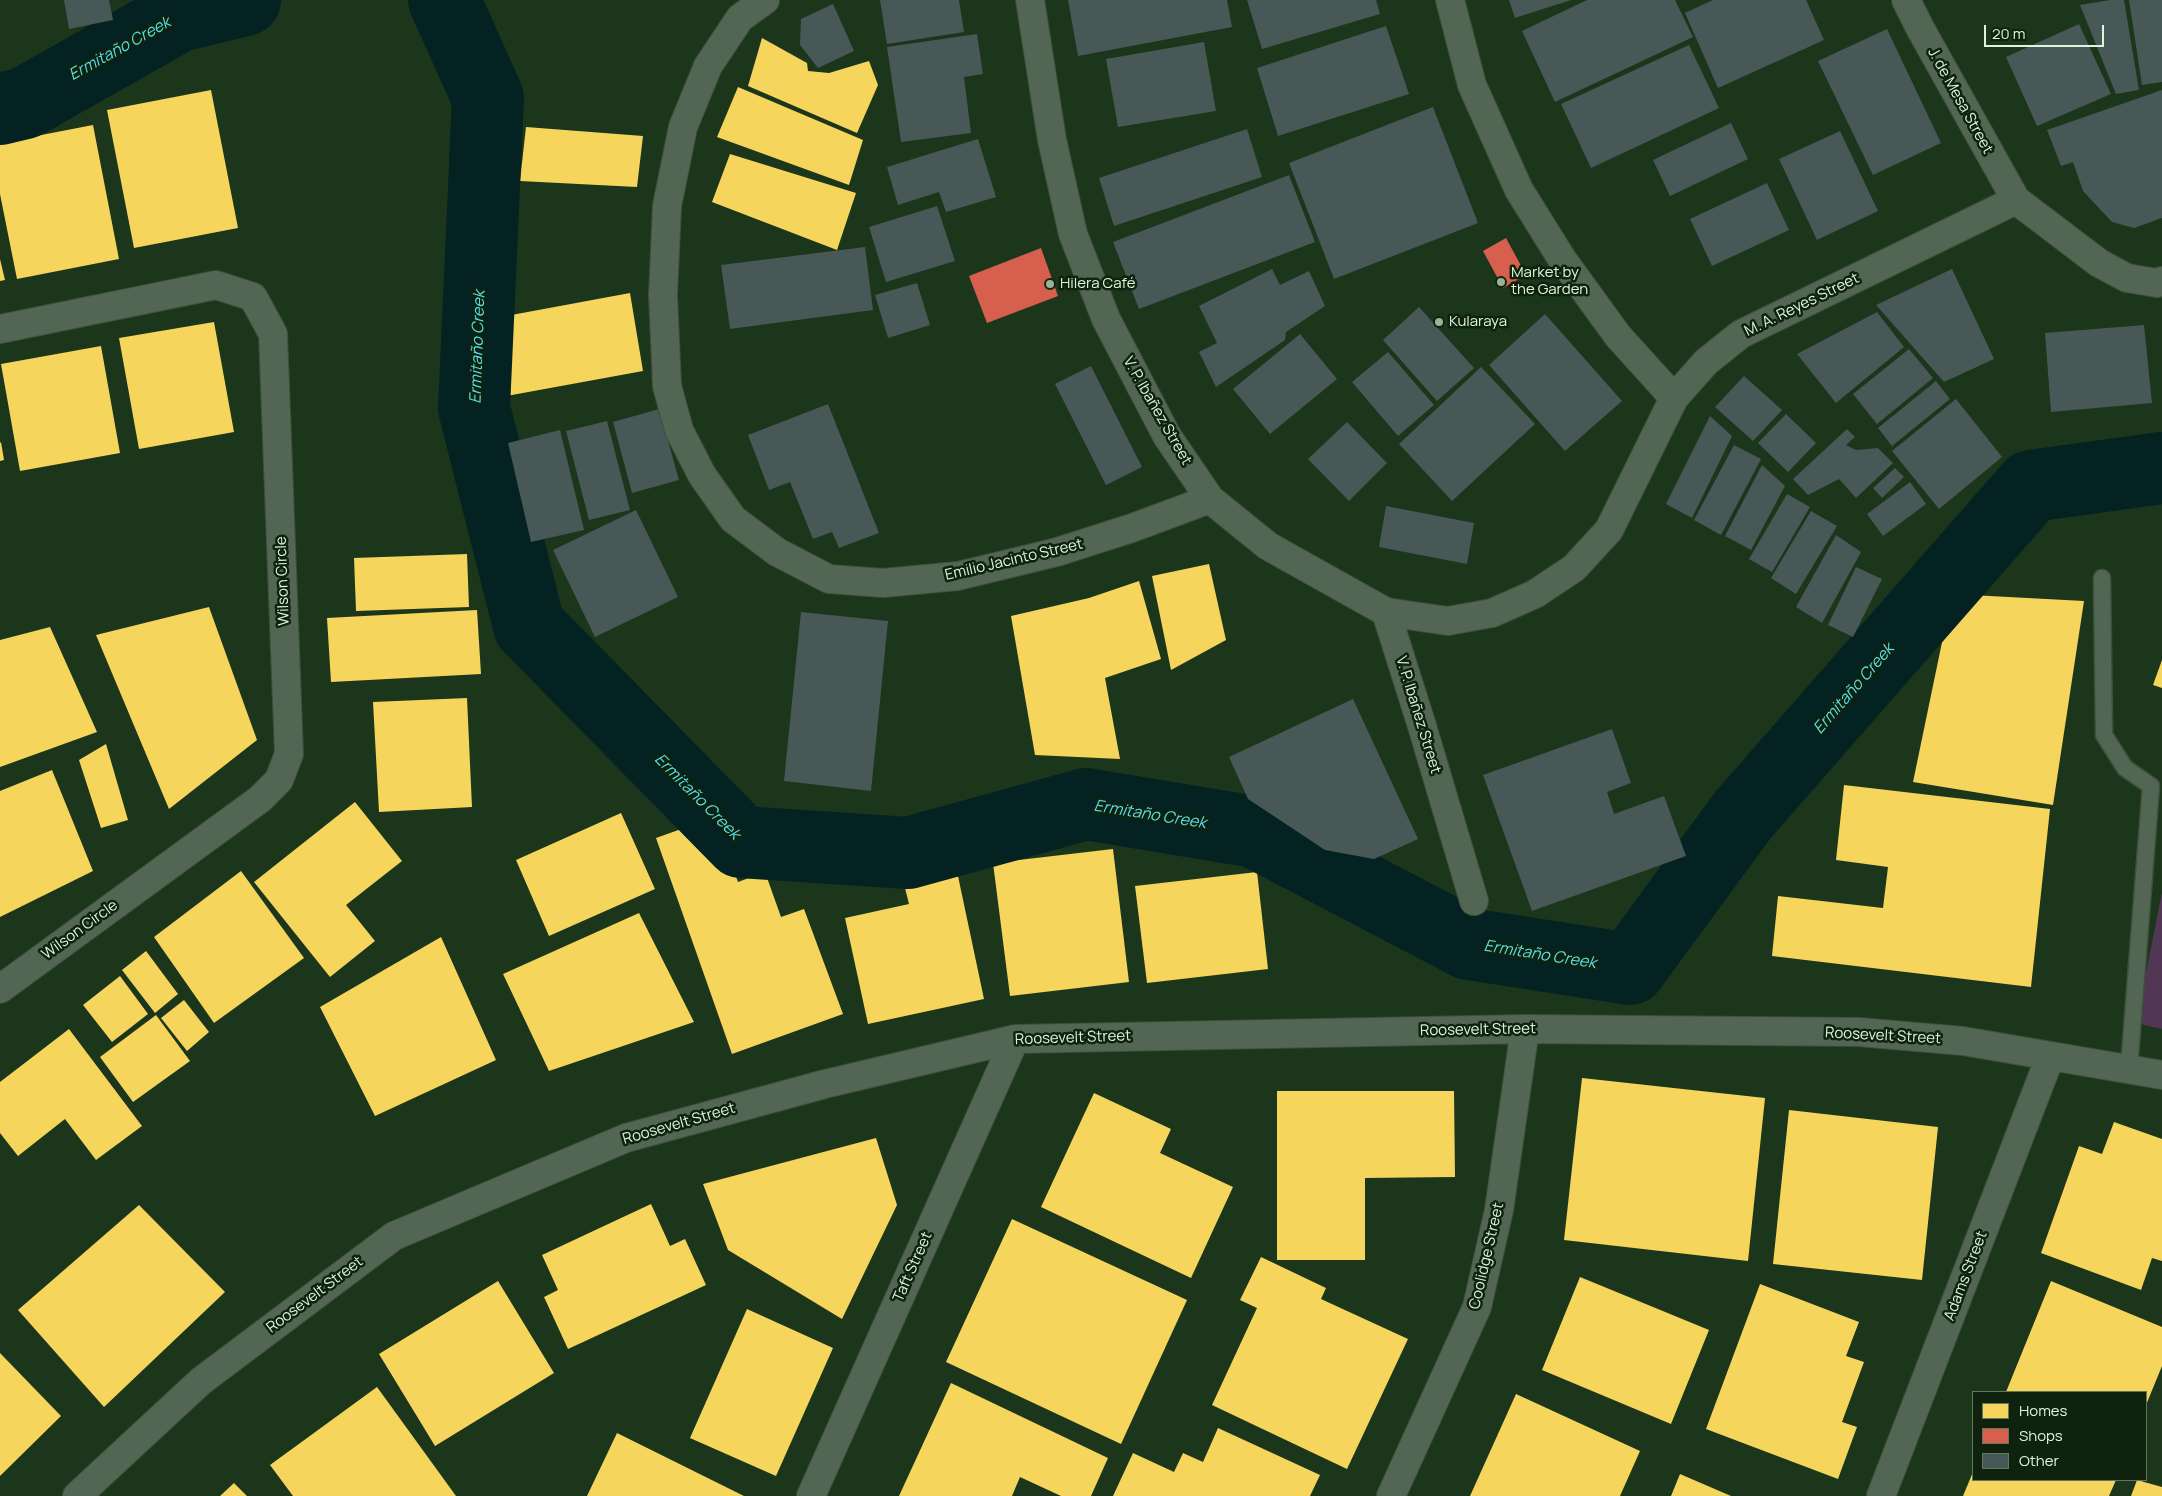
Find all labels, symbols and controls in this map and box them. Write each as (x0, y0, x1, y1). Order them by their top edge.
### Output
water label: Ermitaño Creek (66, 13, 174, 85)
scale bar (1987, 15, 2107, 47)
text: 20 m (1992, 23, 2025, 44)
street label: J. de Mesa Street (1923, 45, 1997, 157)
place label: Market by the Garden (1511, 264, 1588, 299)
street label: M. A. Reyes Street (1742, 269, 1862, 341)
place label: Hilera Café (1060, 275, 1136, 293)
marker: Market by the Garden (1495, 276, 1507, 288)
marker: Hilera Café (1044, 278, 1056, 290)
water label: Ermitaño Creek (466, 290, 490, 404)
place label: Kularaya (1449, 313, 1507, 331)
marker: Kularaya (1433, 316, 1445, 328)
street label: V. P. Ibañez Street (1119, 354, 1195, 468)
street label: Emilio Jacinto Street (943, 535, 1085, 585)
street label: Wilson Circle (272, 536, 294, 626)
water label: Ermitaño Creek (1810, 640, 1898, 738)
street label: V. P. Ibañez Street (1392, 654, 1444, 776)
water label: Ermitaño Creek (650, 750, 744, 844)
water label: Ermitaño Creek (1093, 797, 1207, 833)
street label: Wilson Circle (39, 896, 121, 964)
water label: Ermitaño Creek (1483, 937, 1597, 973)
street label: Roosevelt Street (1420, 1020, 1536, 1040)
street label: Roosevelt Street (1825, 1024, 1941, 1048)
street label: Roosevelt Street (1015, 1027, 1131, 1049)
street label: Roosevelt Street (621, 1099, 737, 1149)
street label: Coolidge Street (1466, 1201, 1508, 1311)
street label: Taft Street (890, 1229, 936, 1305)
street label: Adams Street (1941, 1229, 1991, 1323)
street label: Roosevelt Street (263, 1253, 367, 1337)
legend (1972, 1391, 2147, 1481)
text: Homes (2019, 1400, 2067, 1421)
text: Shops (2019, 1425, 2063, 1446)
text: Other (2019, 1450, 2059, 1471)

